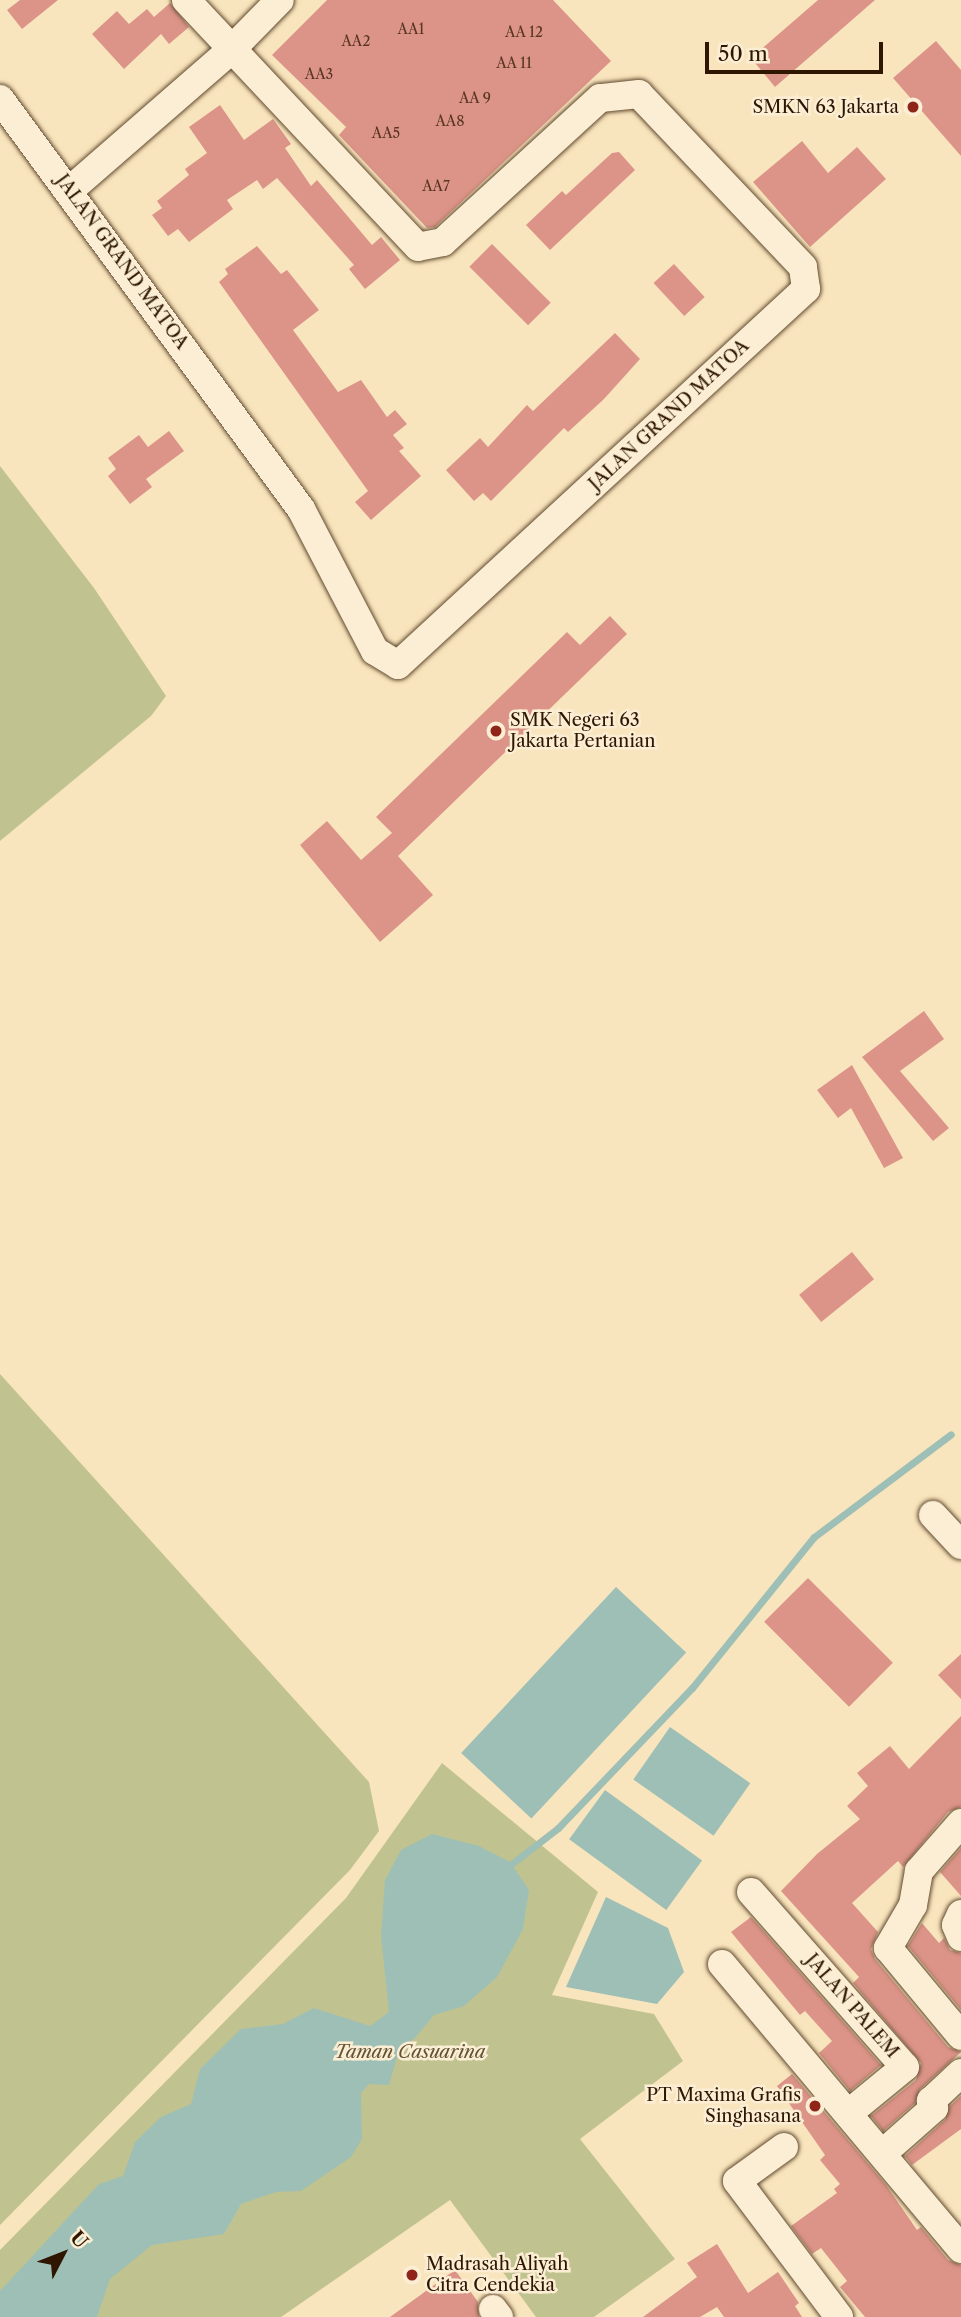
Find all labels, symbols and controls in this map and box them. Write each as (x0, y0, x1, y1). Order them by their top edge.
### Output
house number: AA1 (398, 21, 424, 37)
house number: AA 12 (505, 24, 543, 40)
scale bar (709, 28, 888, 72)
house number: AA2 (341, 33, 371, 49)
text: 50 m (718, 41, 768, 66)
house number: AA 11 (496, 55, 532, 71)
house number: AA3 (305, 66, 333, 82)
house number: AA 9 (459, 90, 491, 106)
place label: SMKN 63 Jakarta (753, 96, 899, 118)
marker: SMKN 63 Jakarta (905, 99, 921, 115)
house number: AA8 (435, 113, 465, 129)
house number: AA5 (372, 125, 400, 141)
street label: JALAN GRAND MATOA (51, 170, 193, 354)
house number: AA7 (422, 178, 450, 194)
street label: JALAN GRAND MATOA (584, 335, 754, 495)
place label: SMK Negeri 63 Jakarta Pertanian (510, 710, 656, 752)
marker: SMK Negeri 63 Jakarta Pertanian (488, 723, 504, 739)
street label: JALAN PALEM (801, 1949, 903, 2063)
park label: Taman Casuarina (335, 2041, 485, 2063)
place label: PT Maxima Grafis Singhasana (646, 2085, 801, 2128)
marker: PT Maxima Grafis Singhasana (807, 2098, 823, 2114)
north arrow (28, 2219, 98, 2289)
text: U (65, 2226, 93, 2253)
place label: Madrasah Aliyah Citra Cendekia (426, 2254, 569, 2296)
marker: Madrasah Aliyah Citra Cendekia (404, 2267, 420, 2283)

